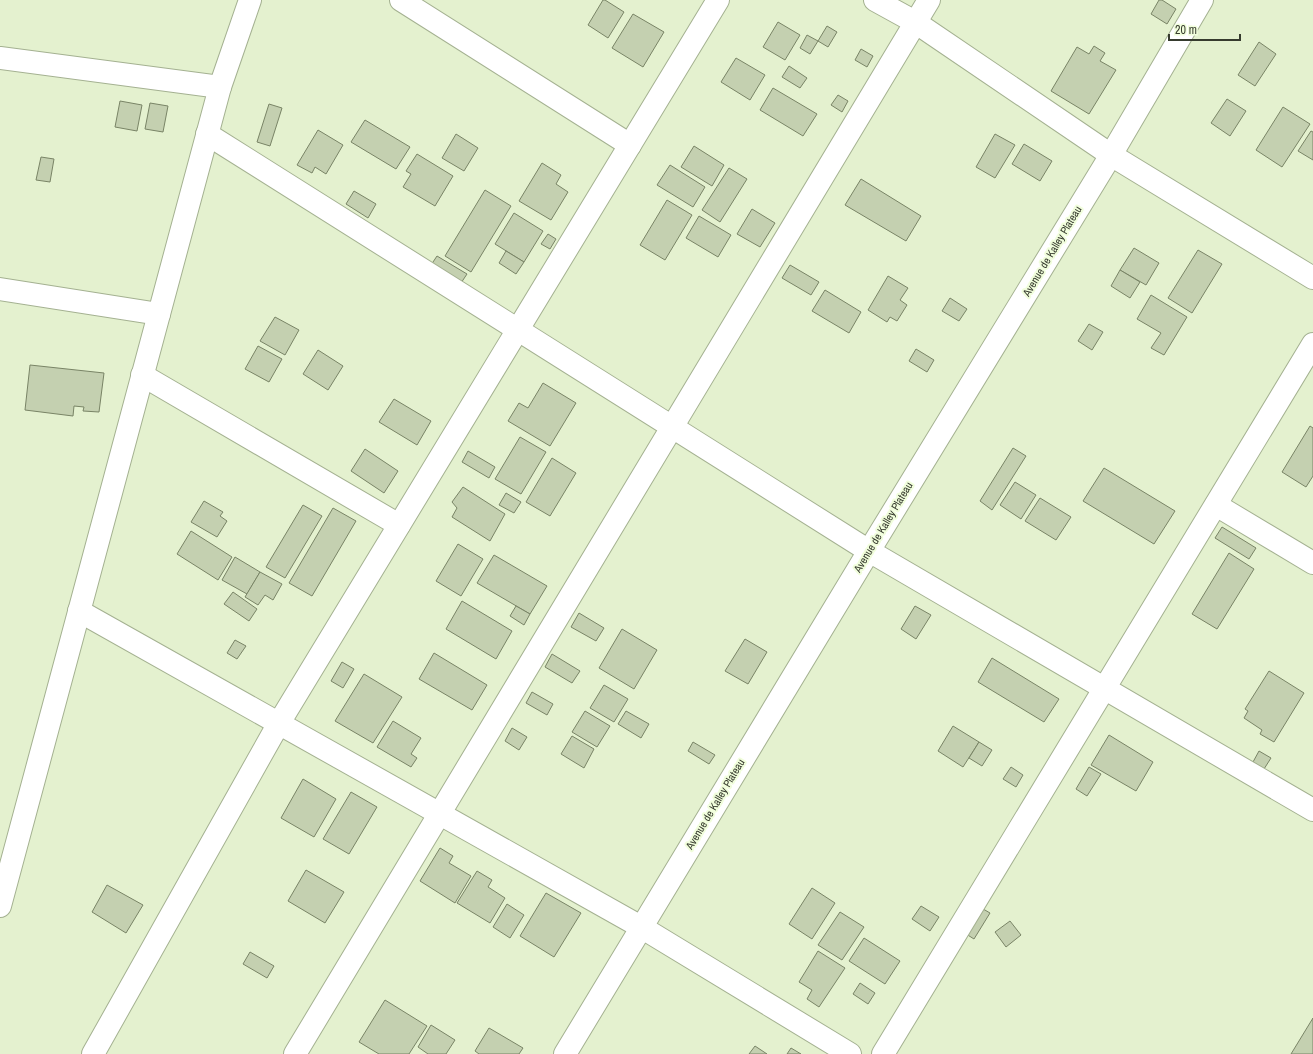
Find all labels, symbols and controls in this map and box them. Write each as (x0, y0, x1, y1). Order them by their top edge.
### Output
scale bar (1169, 16, 1240, 42)
text: 20 m (1175, 22, 1197, 38)
street label: Avenue de Kalley Plateau (1019, 203, 1085, 300)
street label: Avenue de Kalley Plateau (850, 479, 916, 576)
street label: Avenue de Kalley Plateau (682, 756, 748, 853)

